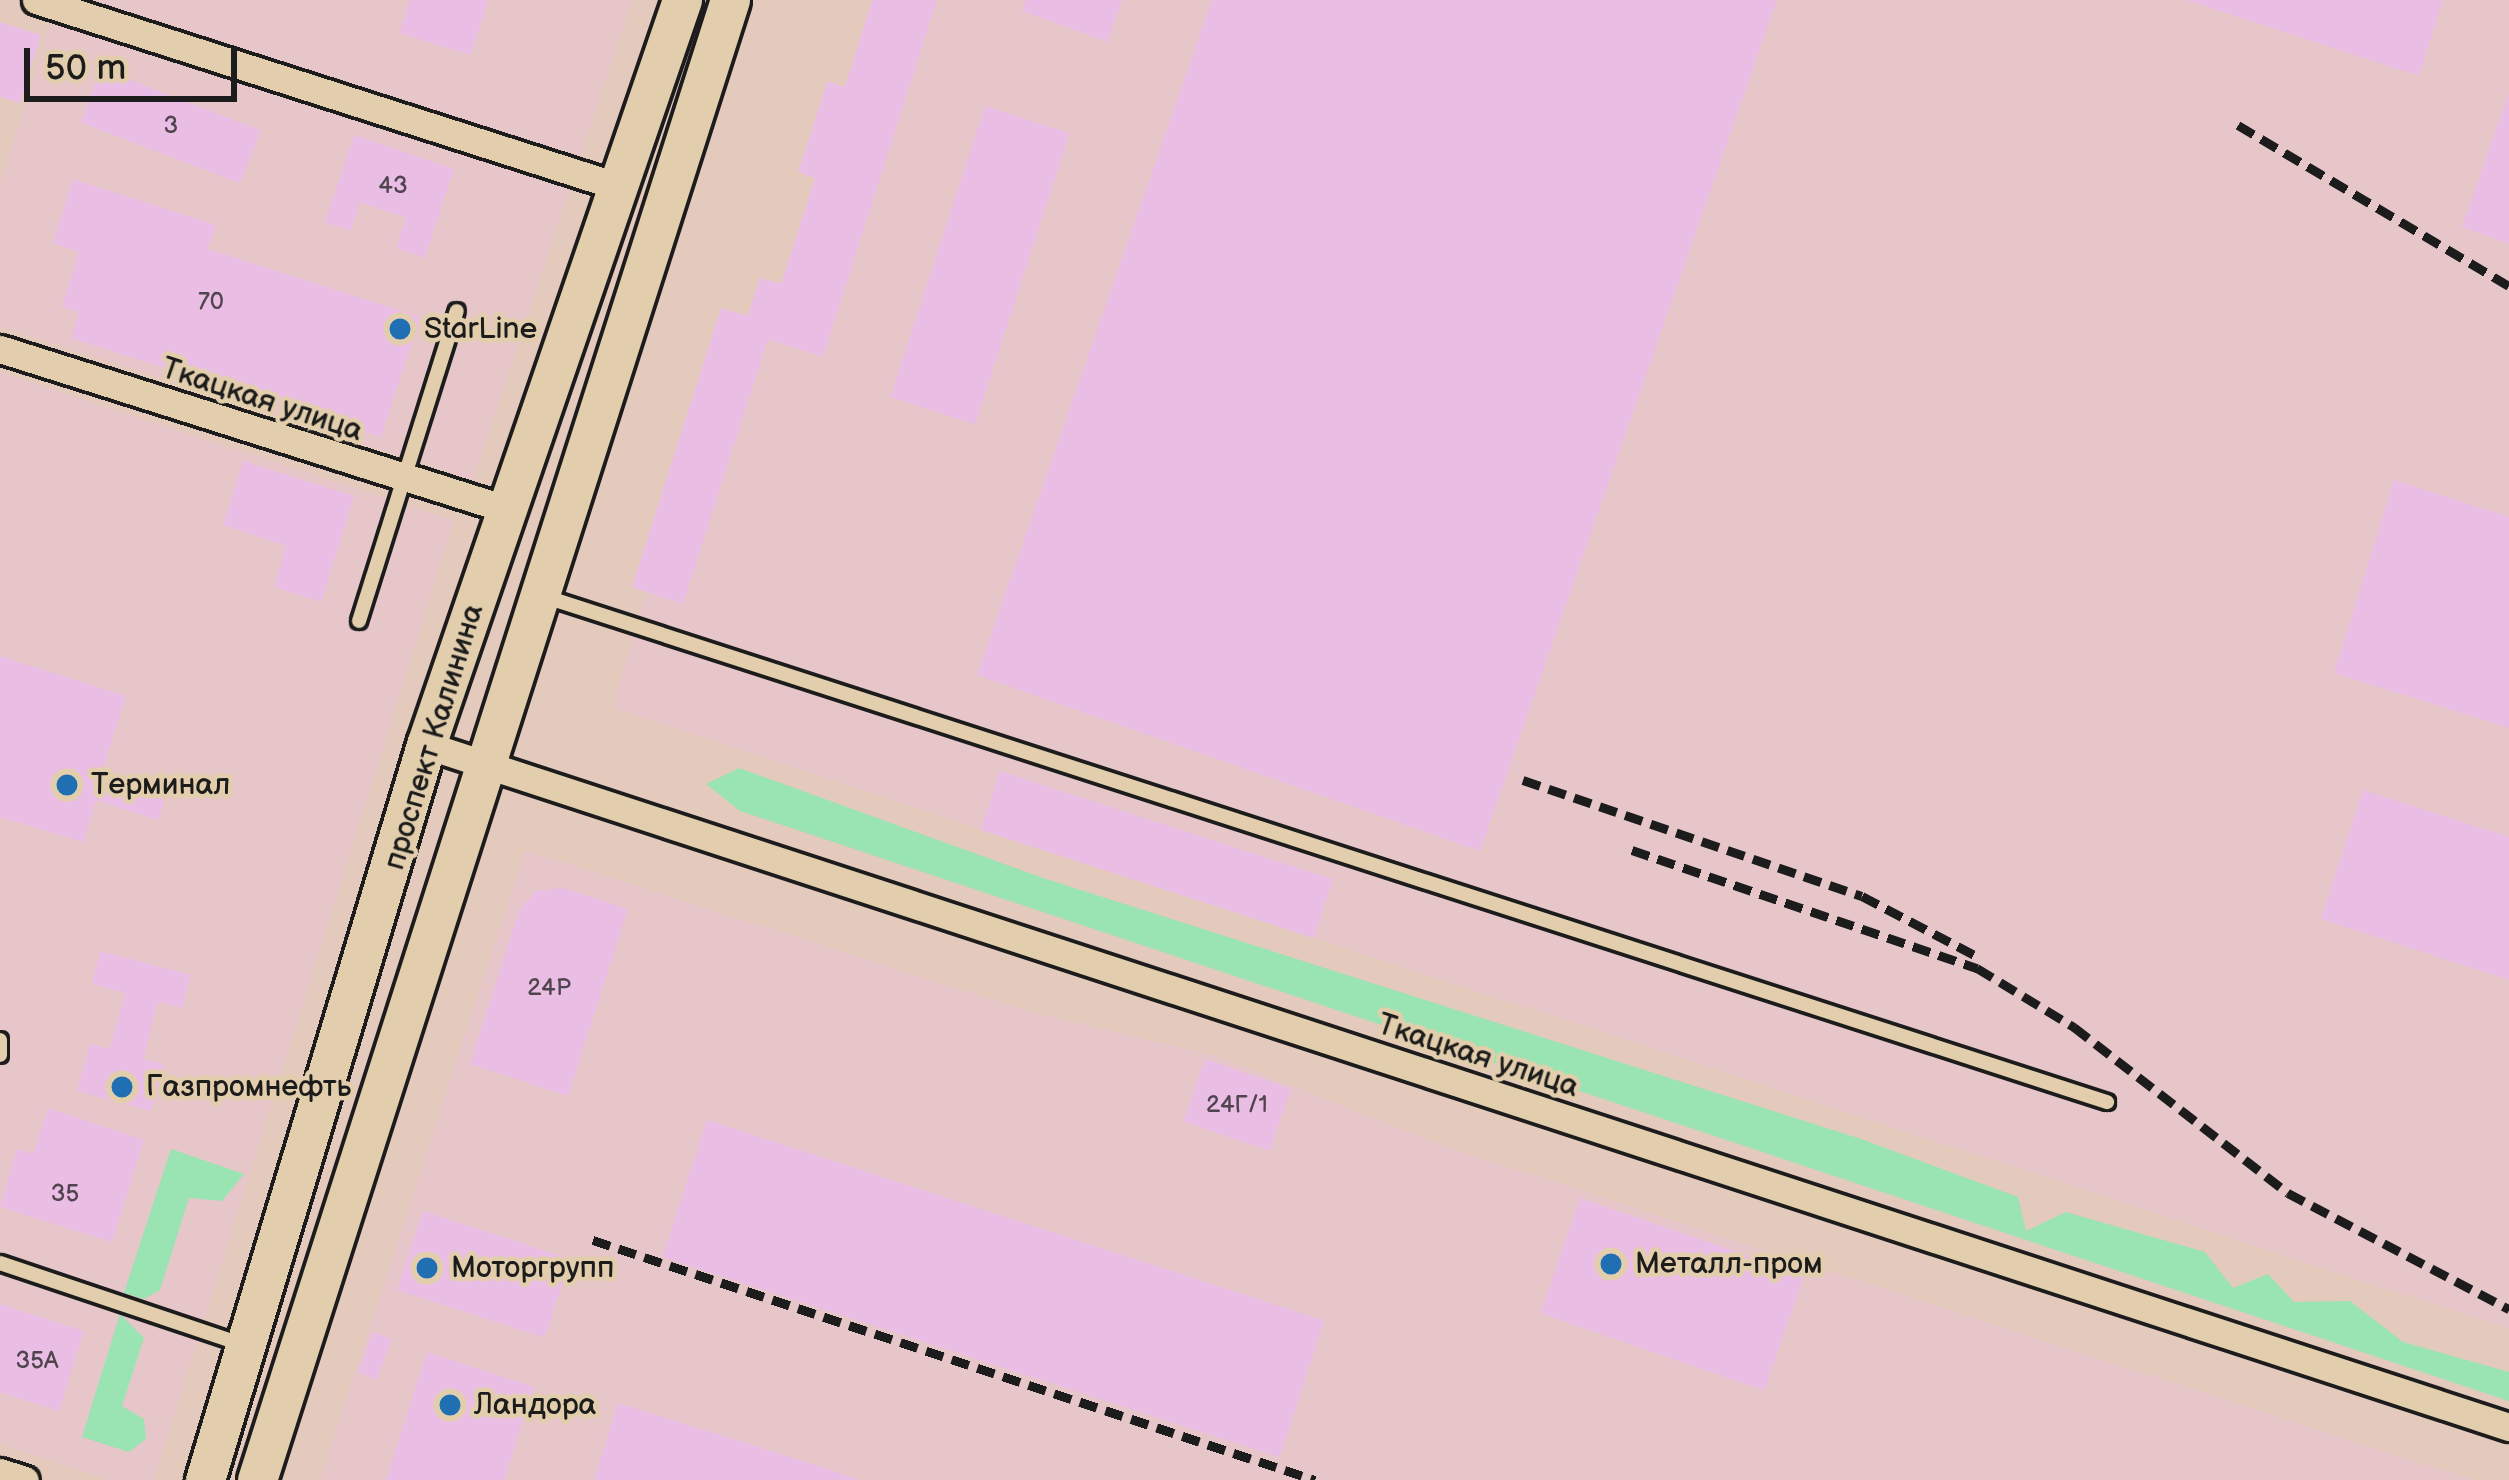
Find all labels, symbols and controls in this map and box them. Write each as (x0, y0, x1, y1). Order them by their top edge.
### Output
scale bar (30, 24, 243, 98)
text: 50 m (45, 47, 126, 90)
house number: 3 (164, 112, 178, 140)
house number: 43 (378, 172, 408, 200)
house number: 70 (198, 288, 224, 316)
place label: StarLine (424, 311, 537, 347)
marker: StarLine (387, 316, 413, 342)
street label: Ткацкая улица (157, 351, 367, 449)
street label: проспект Калинина (376, 600, 492, 874)
place label: Терминал (91, 767, 230, 803)
marker: Терминал (54, 772, 80, 798)
house number: 24Р (527, 974, 571, 1002)
street label: Ткацкая улица (1373, 1007, 1583, 1105)
place label: Газпромнефть (146, 1069, 351, 1105)
marker: Газпромнефть (109, 1074, 135, 1100)
house number: 24Г/1 (1206, 1091, 1268, 1119)
house number: 35 (51, 1180, 79, 1208)
place label: Металл-пром (1635, 1246, 1823, 1282)
place label: Моторгрупп (451, 1250, 614, 1286)
marker: Металл-пром (1598, 1251, 1624, 1277)
marker: Моторгрупп (414, 1255, 440, 1281)
house number: 35А (15, 1347, 59, 1375)
place label: Ландора (474, 1387, 596, 1423)
marker: Ландора (437, 1392, 463, 1418)

